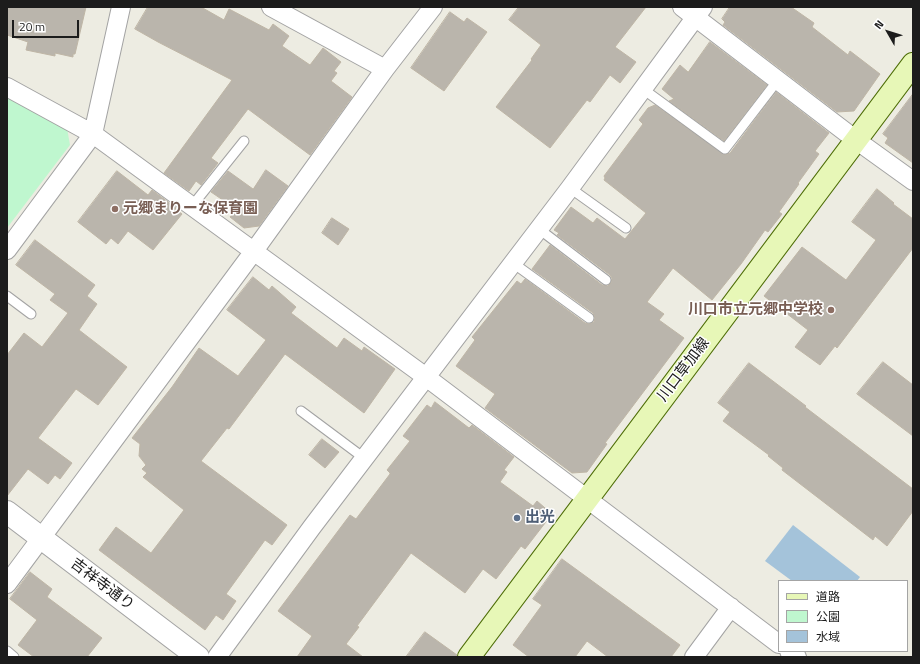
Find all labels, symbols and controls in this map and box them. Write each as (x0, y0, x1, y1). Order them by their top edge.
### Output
scale bar (14, 12, 81, 38)
north arrow (868, 12, 908, 52)
text: N (870, 16, 887, 32)
text: 20 m (19, 17, 45, 36)
place label: 元郷まりーな保育園 (123, 200, 258, 218)
marker: 元郷まりーな保育園 (110, 204, 120, 214)
place label: 川口市立元郷中学校 (688, 301, 823, 319)
marker: 川口市立元郷中学校 (826, 305, 836, 315)
street label: 川口草加線 (654, 335, 714, 405)
place label: 出光 (525, 509, 555, 527)
marker: 出光 (512, 513, 522, 523)
street label: 吉祥寺通り (67, 555, 137, 615)
legend (778, 580, 908, 652)
text: 道路 (816, 587, 840, 606)
text: 公園 (816, 607, 840, 626)
text: 水域 (816, 627, 840, 646)

